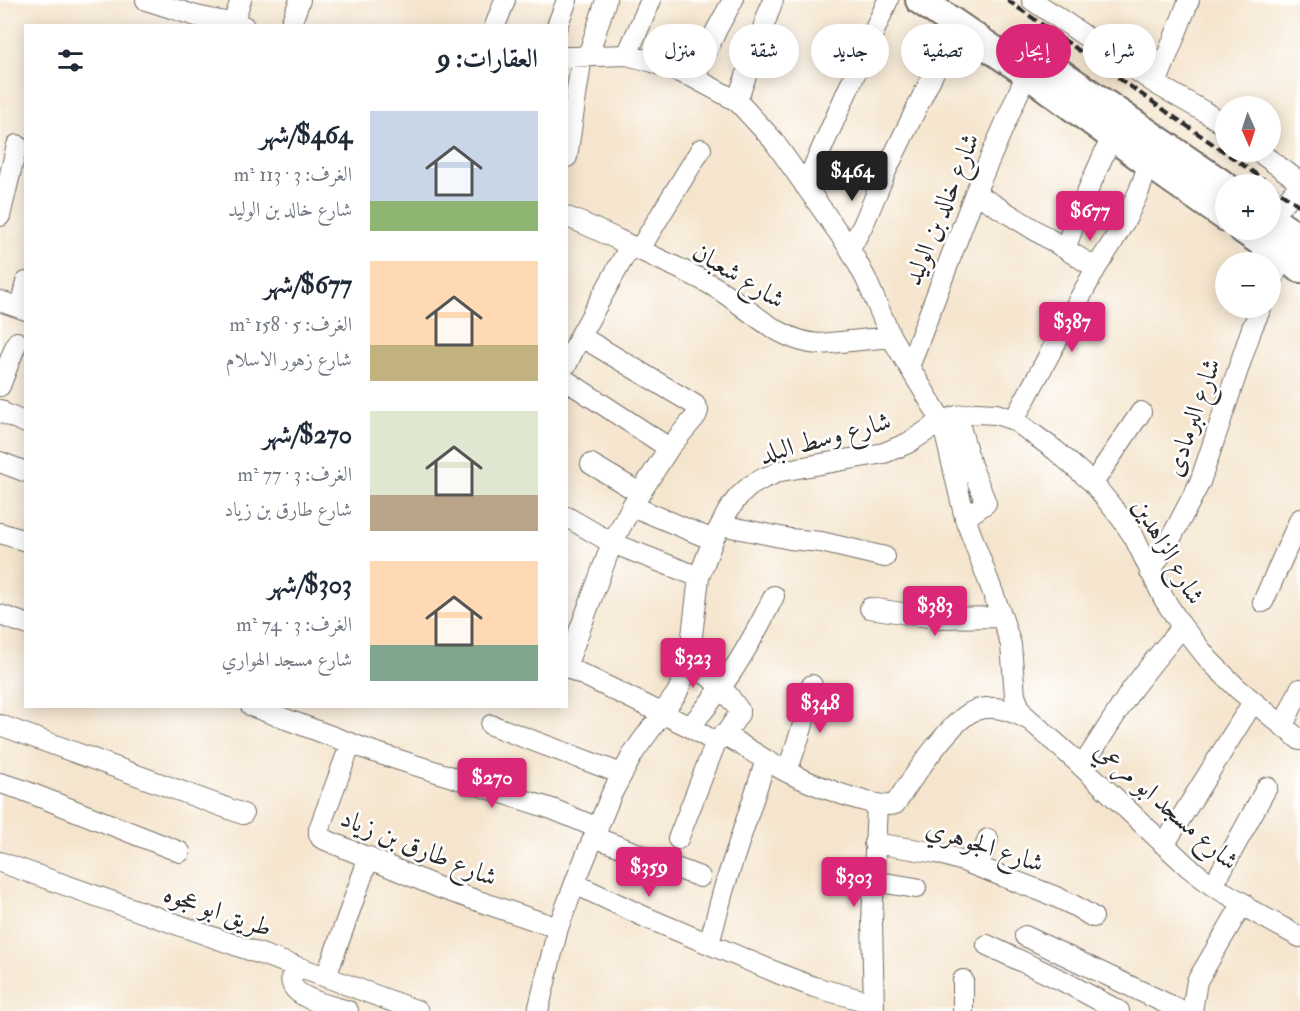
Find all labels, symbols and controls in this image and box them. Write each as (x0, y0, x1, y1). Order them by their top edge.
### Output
chip: منزل (643, 24, 717, 78)
chip: شقة (729, 24, 799, 78)
chip: جديد (811, 24, 889, 78)
chip: تصفية (901, 24, 984, 78)
chip: إيجار (996, 24, 1071, 78)
chip: شراء (1083, 24, 1156, 78)
text: العقارات: 9 (437, 43, 538, 75)
icon: filters (54, 44, 87, 77)
north arrow (1215, 96, 1281, 162)
map controls (1215, 96, 1281, 318)
text: $464/شهر (260, 119, 352, 151)
street label: شارع خالد بن الوليد (897, 129, 992, 292)
icon: home (418, 135, 490, 207)
pin: $464 (816, 151, 888, 202)
text: $464 (831, 158, 873, 183)
text: الغرف: 3 · 113 m² (234, 162, 352, 187)
button: + (1215, 174, 1281, 240)
pin: $677 (1054, 191, 1126, 242)
text: شارع خالد بن الوليد (228, 197, 352, 222)
text: $677 (1070, 198, 1110, 223)
street label: شارع شعبان (684, 236, 790, 320)
button: − (1215, 252, 1281, 318)
text: $677/شهر (264, 269, 352, 301)
icon: home (418, 285, 490, 357)
pin: $387 (1036, 302, 1108, 353)
text: $387 (1053, 309, 1091, 334)
text: الغرف: 5 · 158 m² (229, 312, 352, 337)
text: شارع زهور الاسلام (226, 347, 352, 372)
street label: شارع البرمادى (1158, 354, 1233, 482)
street label: شارع وسط البلد (756, 405, 896, 476)
text: $270/شهر (262, 419, 352, 451)
icon: home (418, 435, 490, 507)
text: الغرف: 3 · 77 m² (237, 462, 352, 487)
street label: شارع الزاهدين (1121, 493, 1211, 613)
text: شارع طارق بن زياد (224, 497, 352, 522)
text: $303/شهر (267, 569, 352, 601)
icon: home (418, 585, 490, 657)
pin: $383 (899, 586, 971, 637)
text: $383 (917, 593, 953, 618)
text: الغرف: 3 · 74 m² (236, 612, 352, 637)
pin: $323 (657, 638, 729, 689)
text: $323 (675, 645, 711, 670)
text: شارع مسجد الهواري (221, 647, 352, 672)
pin: $348 (784, 683, 856, 734)
text: $348 (800, 690, 840, 715)
street label: شارع مسجد ابو مرعي (1084, 734, 1245, 881)
pin: $270 (456, 758, 528, 809)
text: $270 (472, 765, 512, 790)
street label: شارع طارق بن زياد (334, 802, 502, 898)
street label: شارع الجوهري (920, 812, 1048, 885)
pin: $359 (613, 847, 685, 898)
text: $359 (630, 854, 668, 879)
pin: $303 (818, 857, 890, 908)
text: $303 (836, 864, 872, 889)
street label: طريق ابو عجوه (159, 878, 276, 944)

